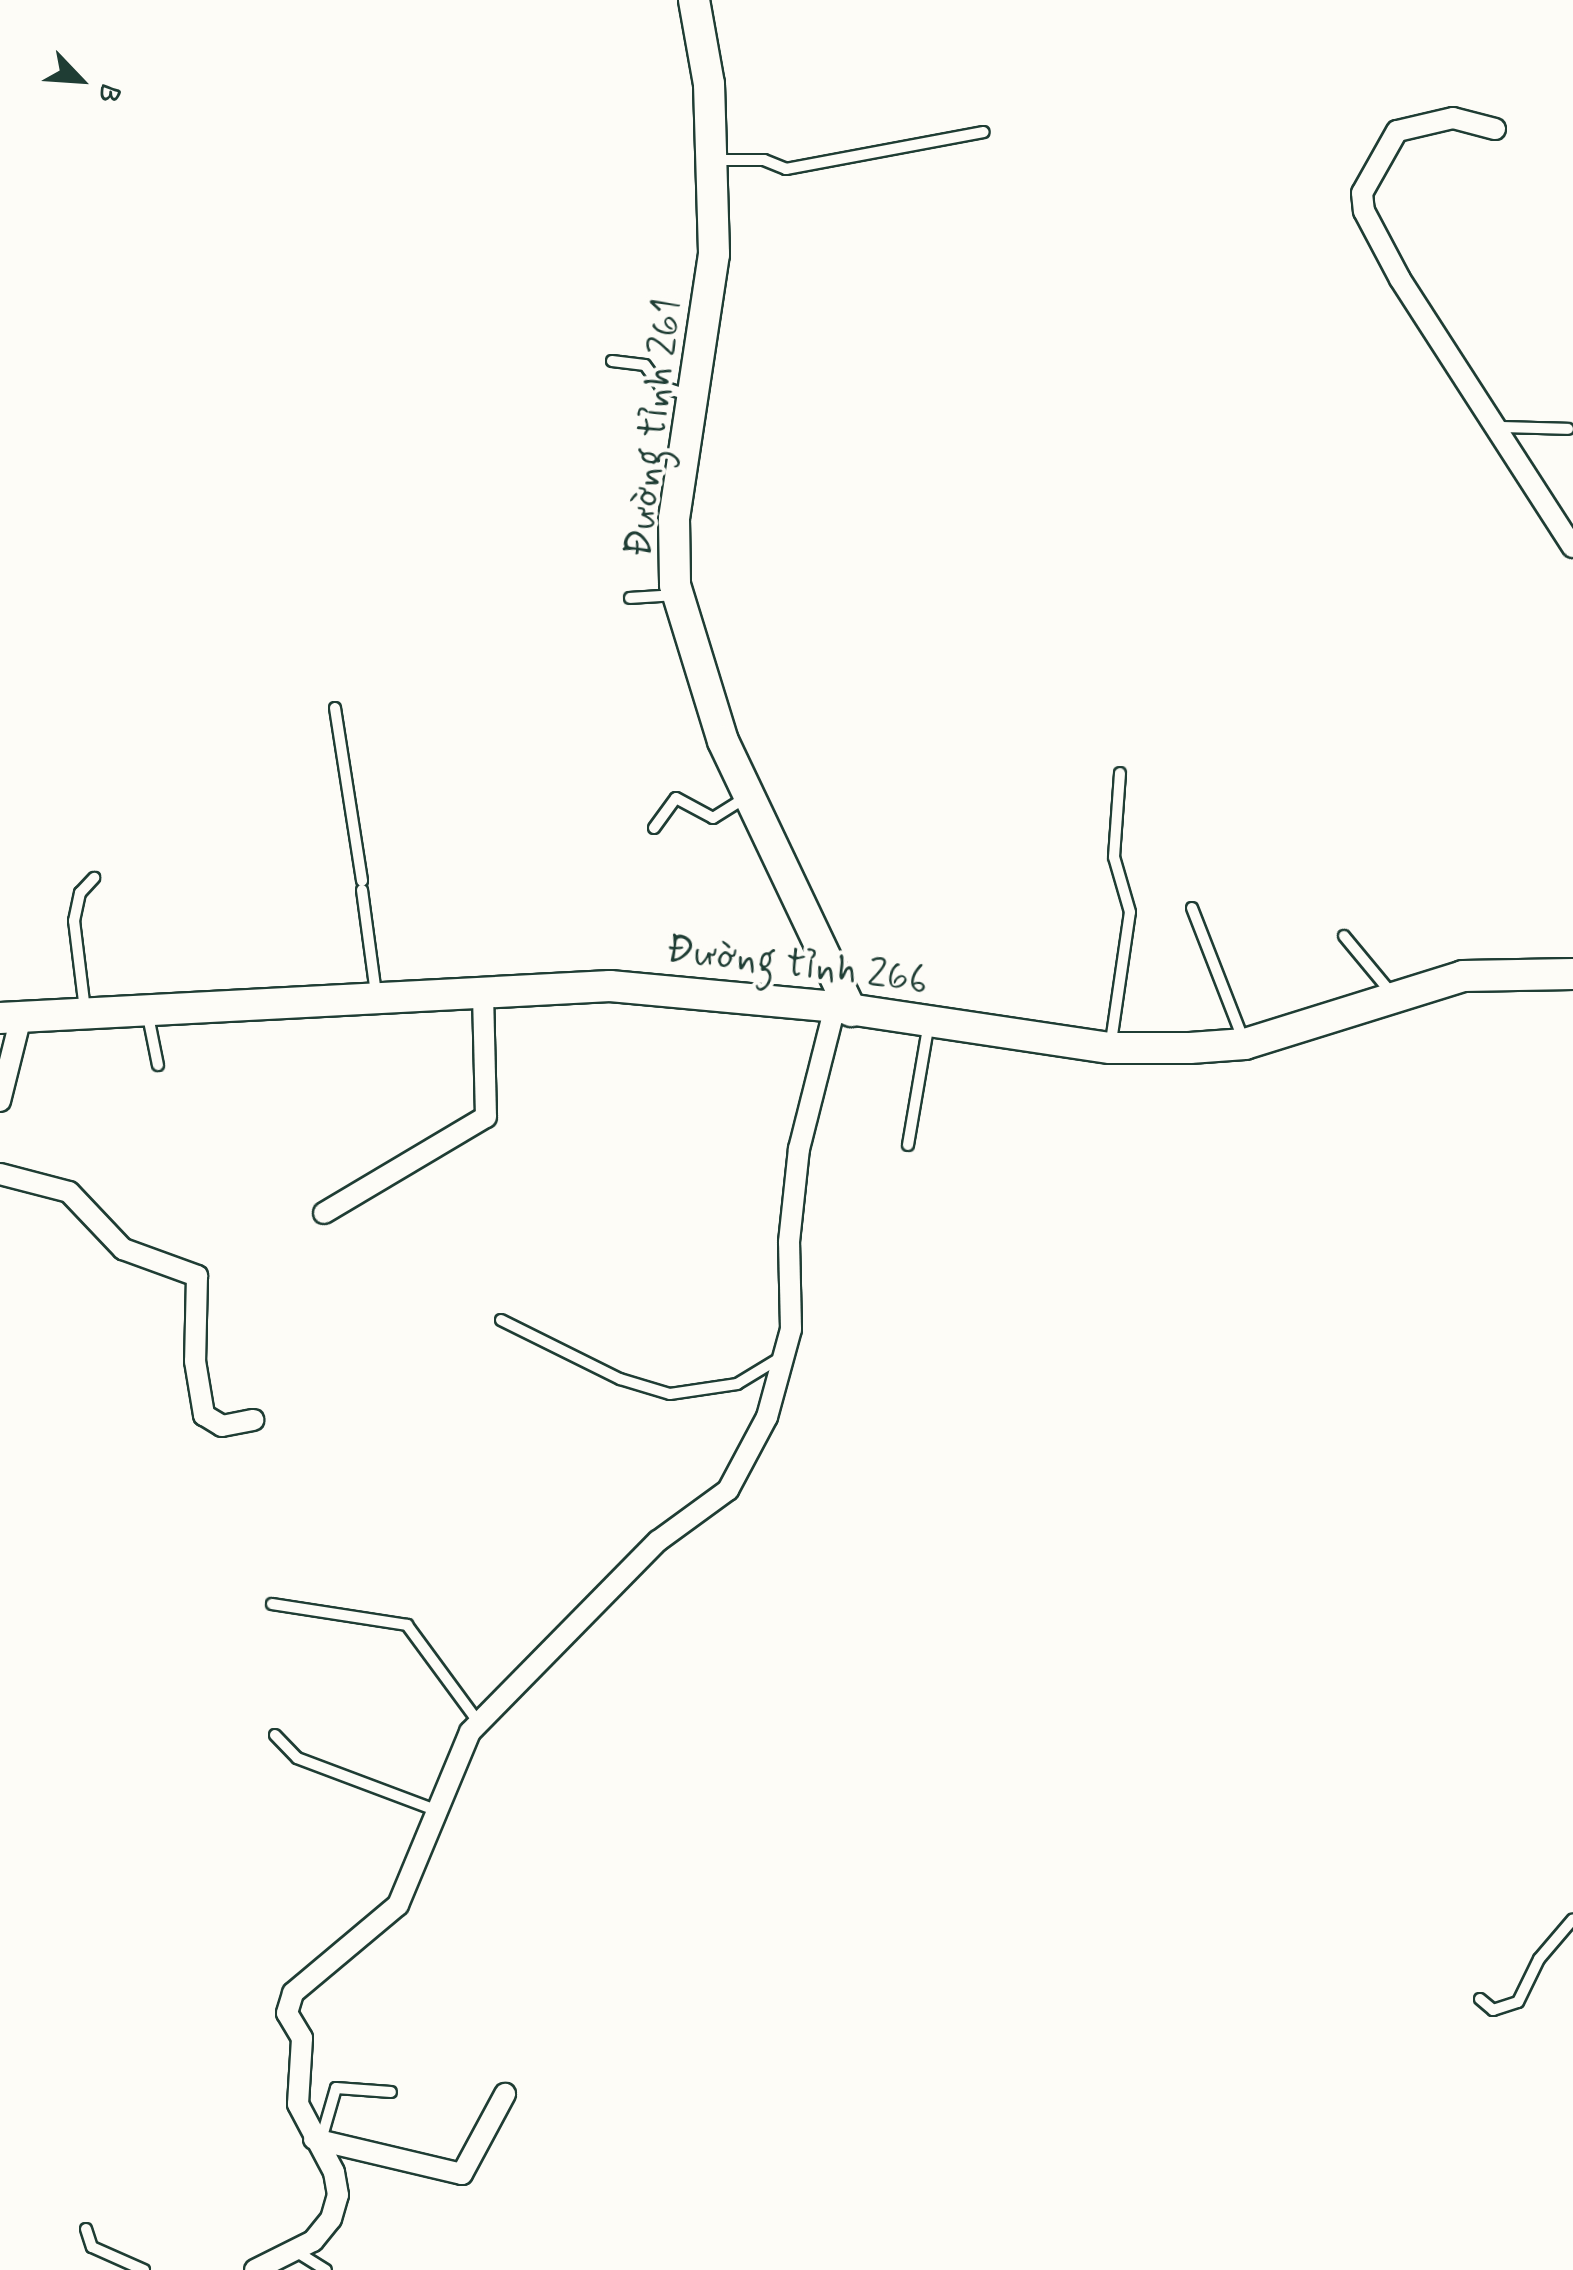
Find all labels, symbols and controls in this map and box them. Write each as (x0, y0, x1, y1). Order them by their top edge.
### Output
north arrow (30, 30, 130, 130)
text: B (87, 77, 128, 109)
street label: Đường tỉnh 261 (614, 294, 694, 562)
street label: Đường tỉnh 266 (661, 925, 933, 1005)

